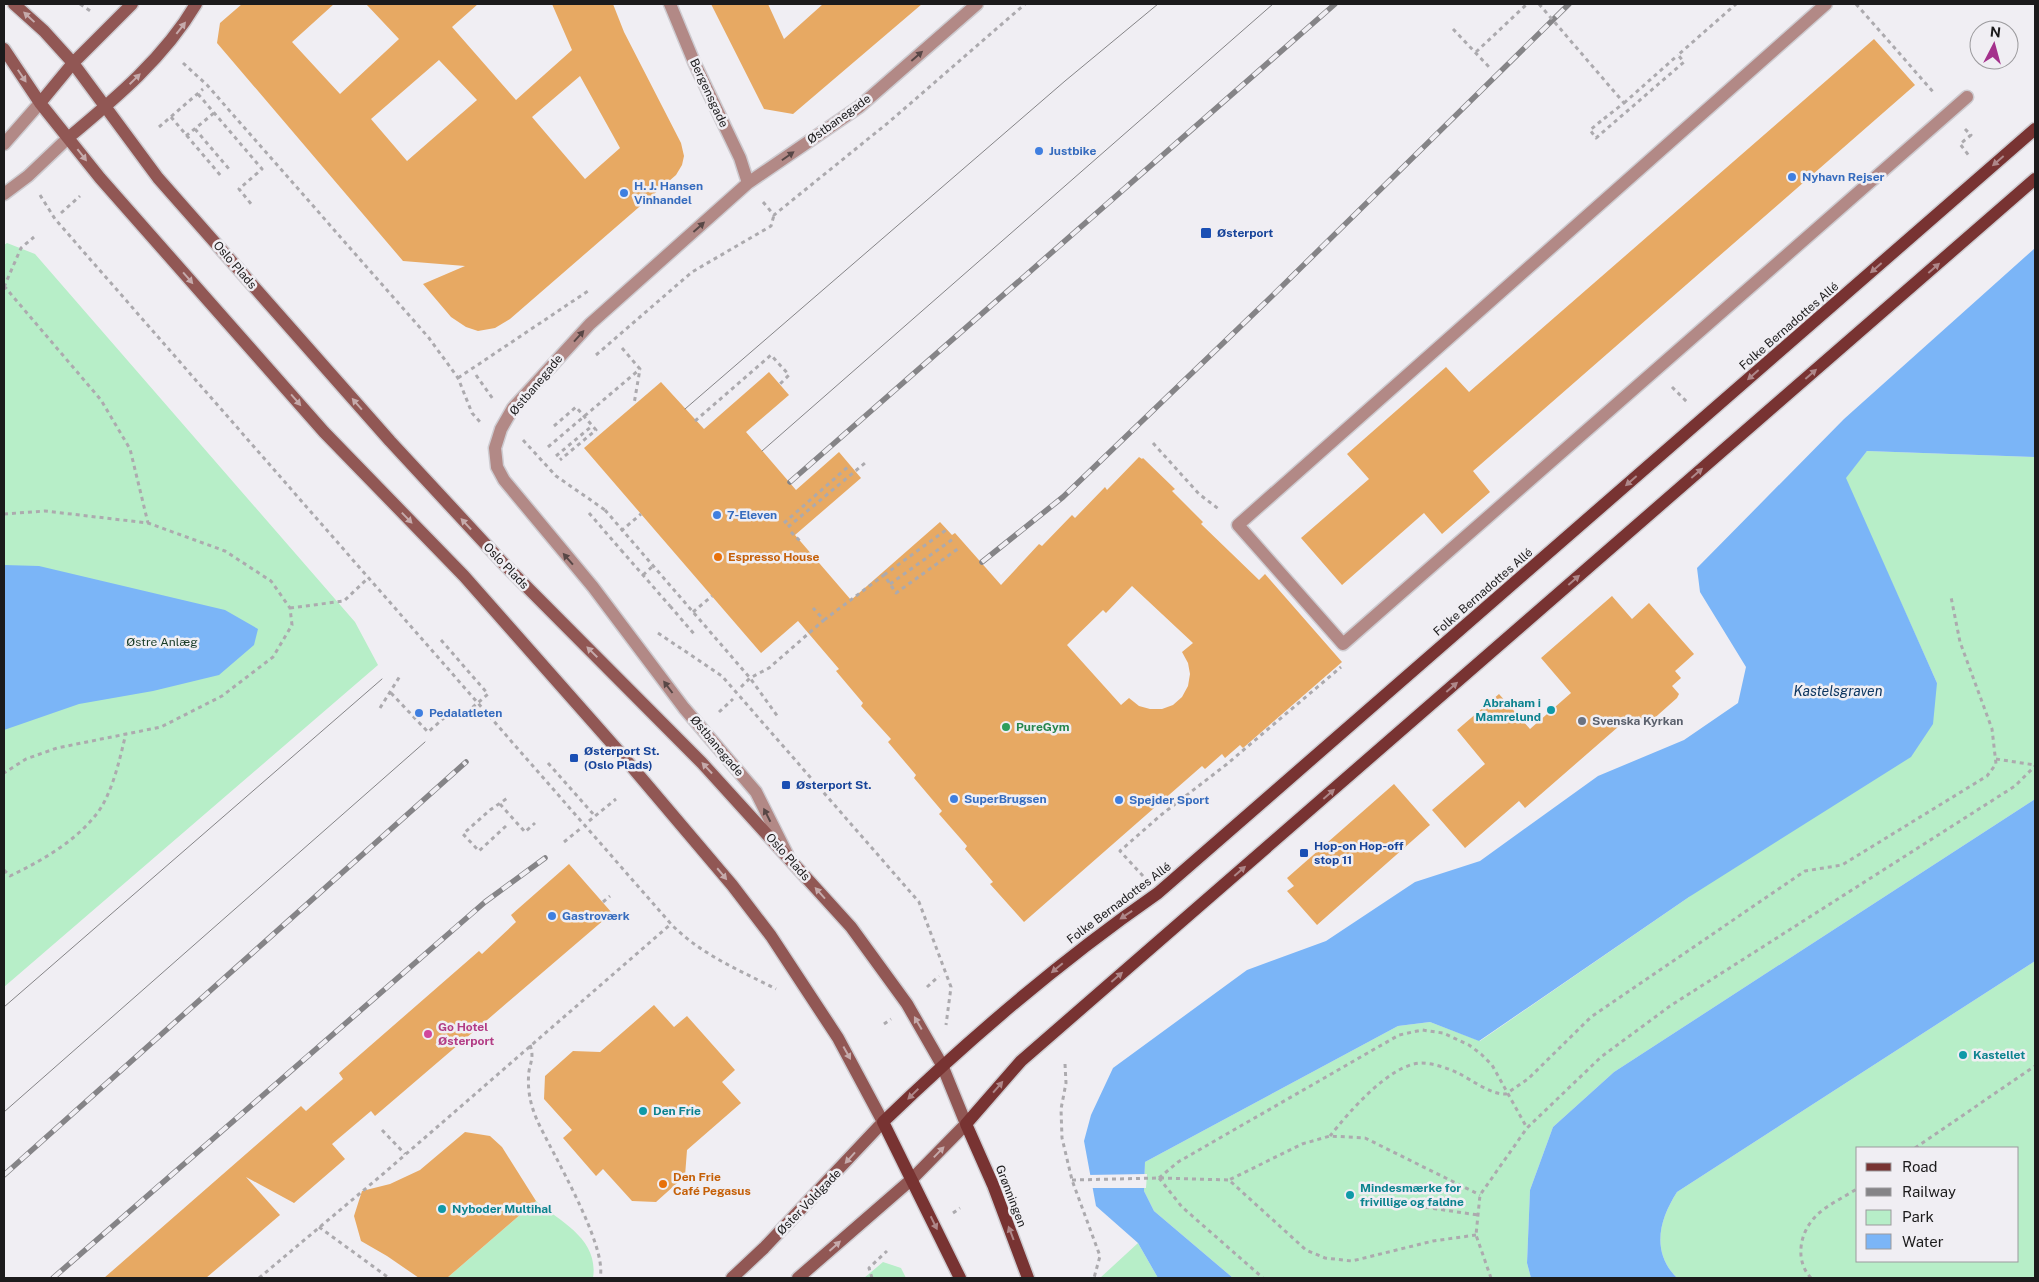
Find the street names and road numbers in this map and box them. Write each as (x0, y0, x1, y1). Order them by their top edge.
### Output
street label: Bergensgade (687, 56, 731, 130)
street label: Østbanegade (805, 91, 874, 147)
street label: Oslo Plads (210, 238, 260, 292)
street label: Folke Bernadottes Allé (1737, 279, 1842, 373)
street label: Østbanegade (507, 352, 566, 418)
street label: Oslo Plads (481, 540, 531, 592)
street label: Folke Bernadottes Allé (1431, 545, 1536, 639)
street label: Østbanegade (688, 713, 747, 779)
street label: Oslo Plads (763, 830, 813, 884)
street label: Folke Bernadottes Allé (1064, 859, 1174, 947)
street label: Grønningen (993, 1163, 1029, 1229)
street label: Øster Voldgade (774, 1166, 844, 1238)

